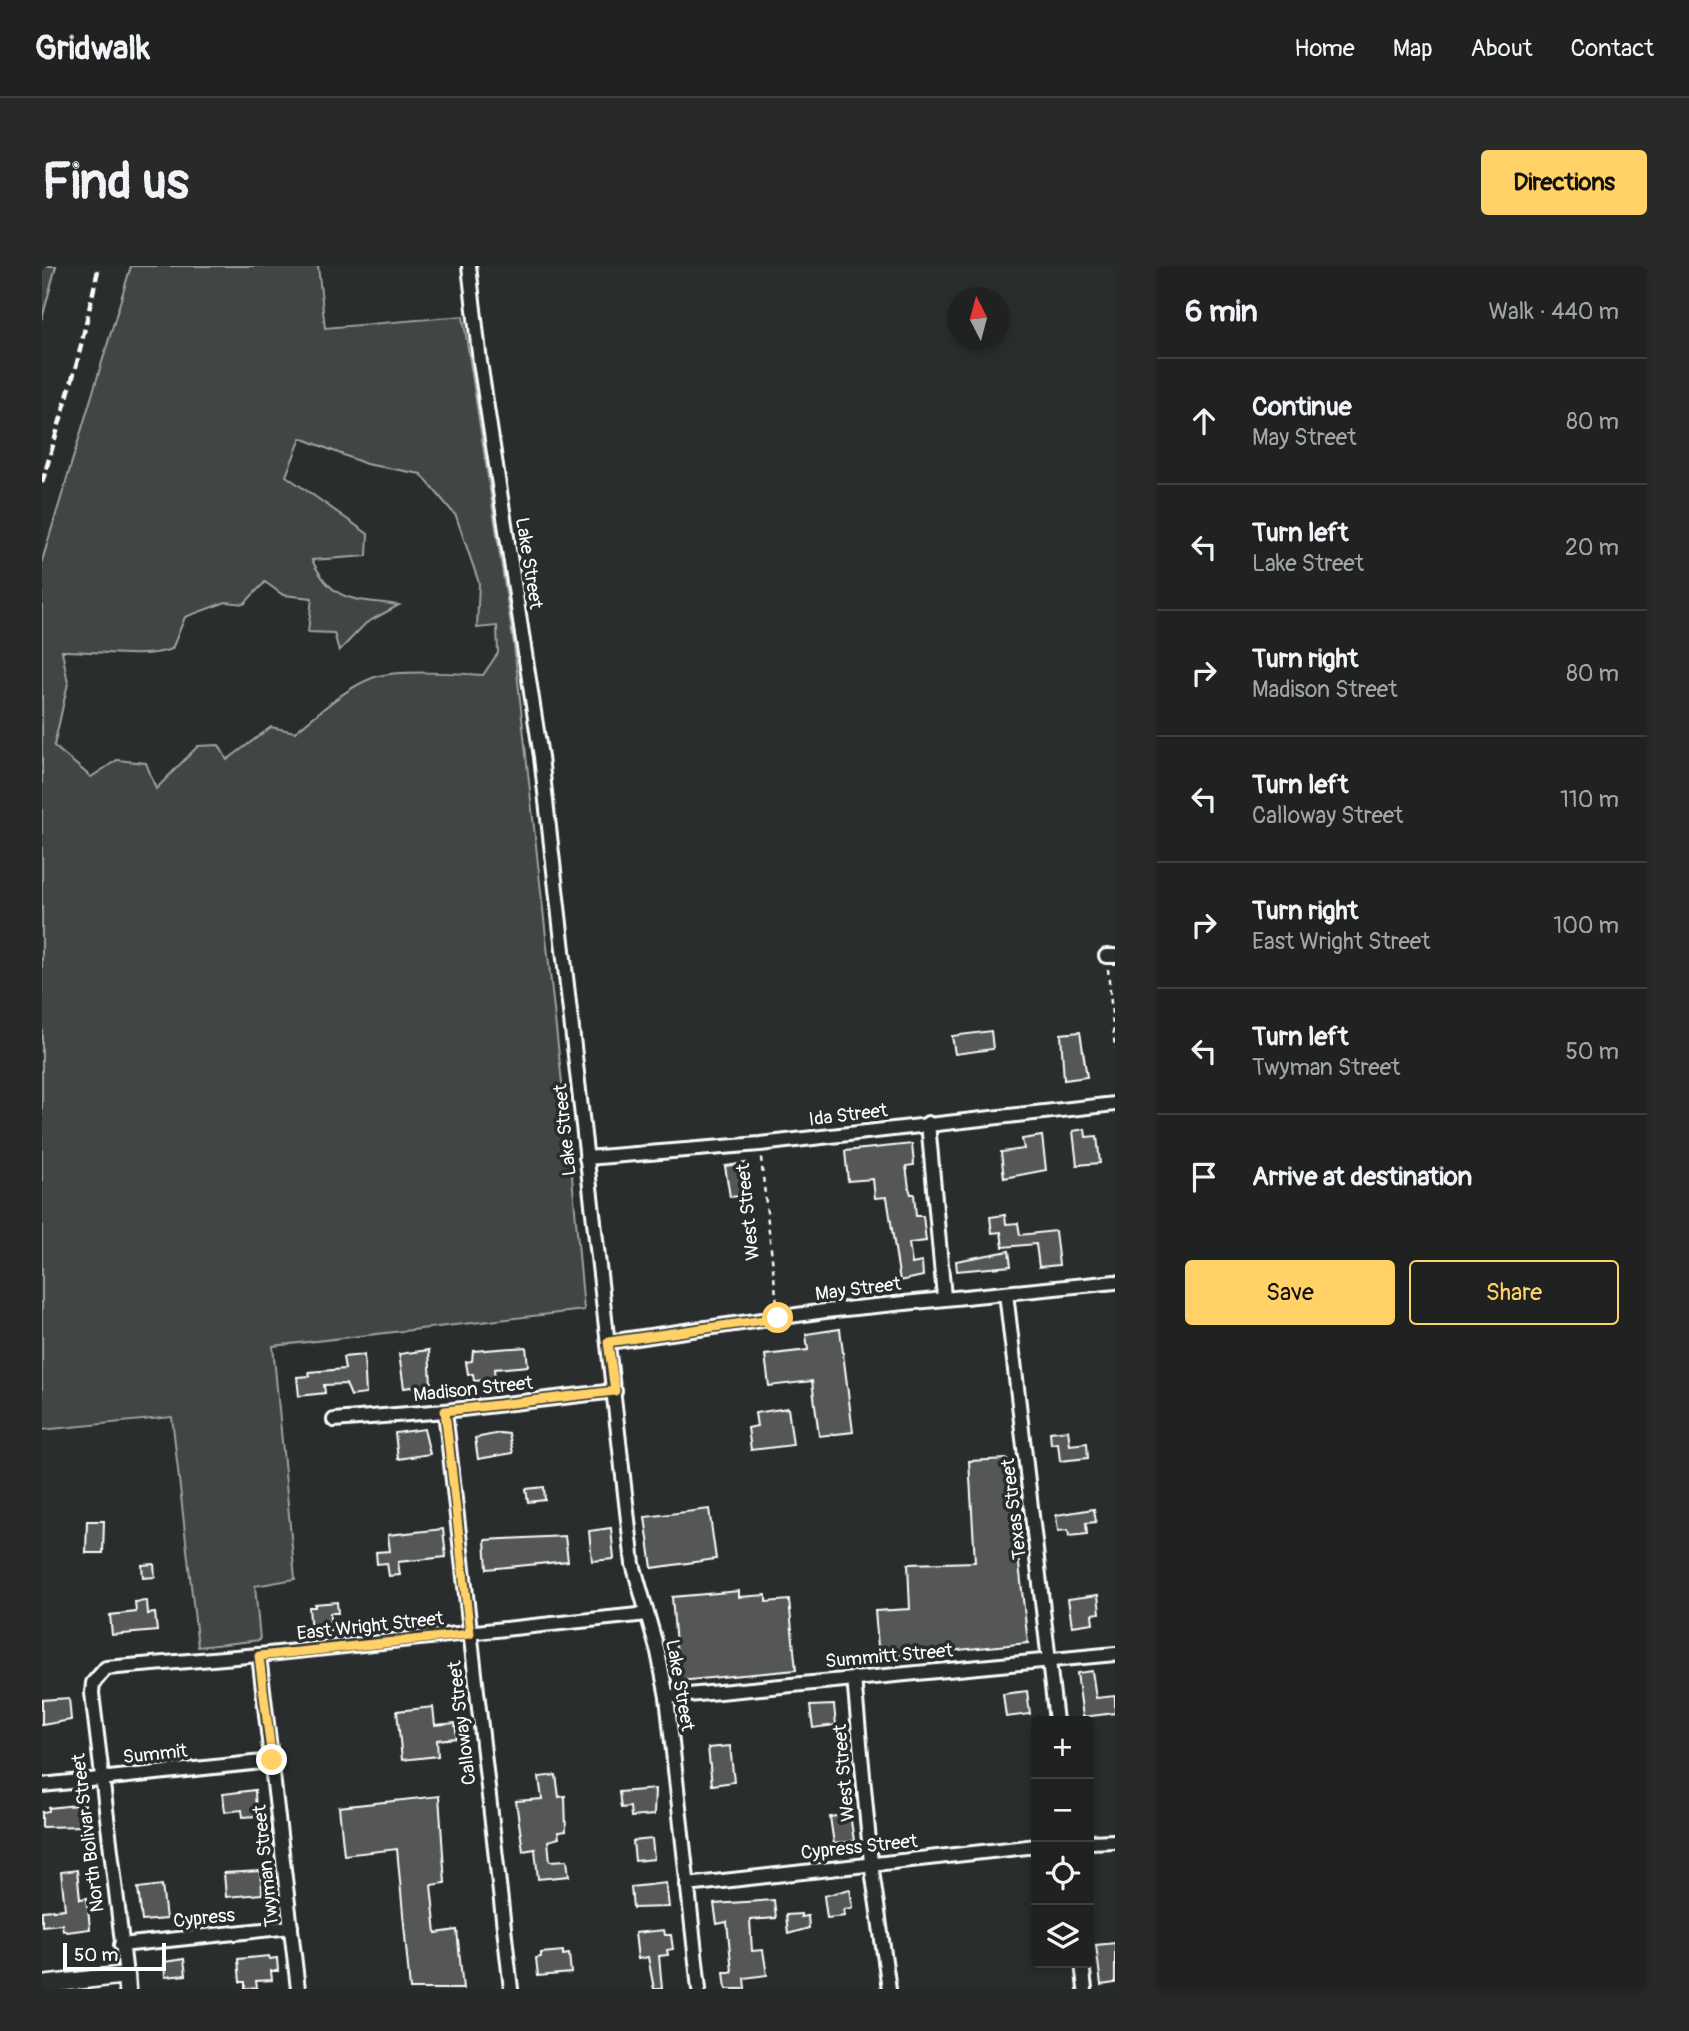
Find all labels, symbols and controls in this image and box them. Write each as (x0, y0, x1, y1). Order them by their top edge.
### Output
text: Gridwalk (35, 28, 150, 69)
text: Home (1294, 34, 1355, 63)
text: Map (1393, 34, 1433, 63)
text: About (1471, 34, 1533, 63)
text: Contact (1571, 34, 1654, 63)
button: Directions (1481, 150, 1647, 215)
text: Find us (42, 152, 189, 213)
north arrow (947, 287, 1010, 350)
text: 6 min (1185, 293, 1258, 330)
text: Walk · 440 m (1488, 297, 1619, 326)
text: Continue (1252, 391, 1352, 423)
icon: ahead (1185, 402, 1223, 440)
text: 80 m (1566, 407, 1619, 436)
text: May Street (1252, 423, 1356, 452)
street label: Lake Street (510, 516, 548, 611)
text: Turn left (1252, 517, 1348, 549)
icon: left (1185, 528, 1223, 566)
text: 20 m (1565, 533, 1619, 562)
text: Lake Street (1252, 549, 1364, 578)
text: Turn right (1252, 643, 1358, 675)
icon: right (1185, 654, 1223, 692)
text: 80 m (1566, 659, 1619, 688)
text: Madison Street (1252, 675, 1397, 704)
text: Turn left (1252, 769, 1348, 801)
icon: left (1185, 780, 1223, 818)
text: 110 m (1560, 785, 1619, 814)
text: Calloway Street (1252, 801, 1403, 830)
text: Turn right (1252, 895, 1358, 927)
icon: right (1185, 906, 1223, 944)
text: 100 m (1553, 911, 1619, 940)
text: East Wright Street (1252, 927, 1430, 956)
text: Turn left (1252, 1021, 1348, 1053)
icon: left (1185, 1032, 1223, 1070)
text: 50 m (1565, 1037, 1619, 1066)
text: Twyman Street (1252, 1053, 1400, 1082)
street label: Lake Street (548, 1082, 582, 1177)
street label: Ida Street (807, 1098, 889, 1132)
icon: arrive (1185, 1158, 1223, 1196)
text: Arrive at destination (1252, 1161, 1472, 1193)
street label: West Street (731, 1162, 765, 1262)
button: Save (1185, 1260, 1395, 1325)
button: Share (1409, 1260, 1619, 1325)
street label: May Street (814, 1272, 903, 1306)
route start (762, 1302, 793, 1333)
street label: Madison Street (412, 1371, 534, 1407)
street label: Texas Street (996, 1457, 1032, 1561)
street label: East Wright Street (296, 1606, 445, 1646)
street label: Lake Street (660, 1638, 700, 1733)
street label: Summitt Street (824, 1638, 954, 1674)
street label: Calloway Street (442, 1659, 482, 1786)
map controls (1031, 1716, 1094, 1968)
button: + (1031, 1716, 1094, 1779)
street label: West Street (828, 1723, 860, 1822)
street label: Summit (122, 1739, 189, 1769)
route end (256, 1744, 287, 1775)
street label: North Bolivar Street (66, 1752, 110, 1914)
button: − (1031, 1779, 1094, 1842)
street label: Twyman Street (248, 1803, 284, 1928)
street label: Cypress Street (800, 1829, 919, 1865)
button: locate (1031, 1842, 1094, 1905)
street label: Cypress (172, 1903, 236, 1933)
button: layers (1031, 1905, 1094, 1968)
scale bar (63, 1940, 166, 1972)
text: 50 m (74, 1943, 118, 1967)

